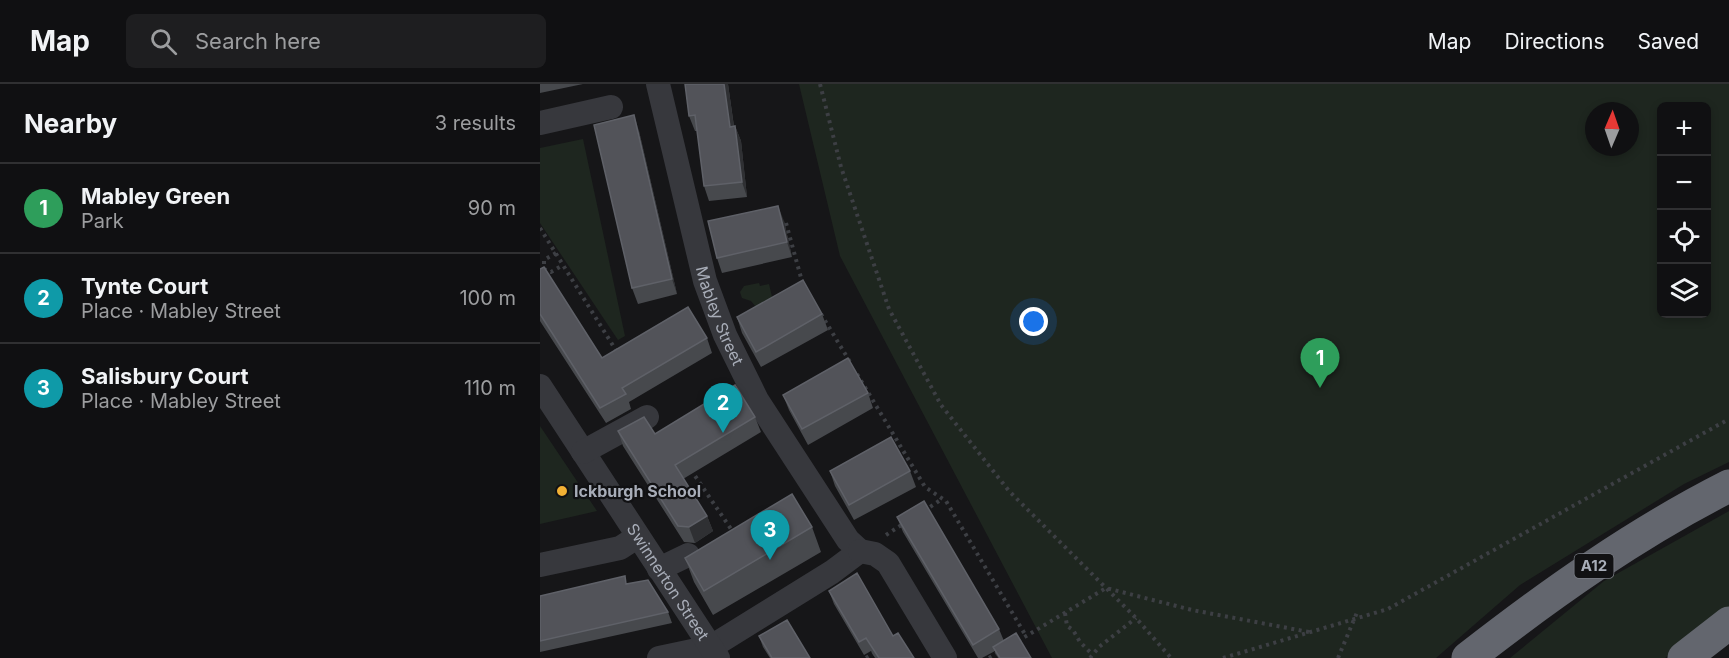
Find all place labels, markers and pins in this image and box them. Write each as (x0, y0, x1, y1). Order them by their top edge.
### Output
pin: 1 (1300, 338, 1340, 388)
pin: 2 (704, 384, 742, 433)
place label: Ickburgh School (574, 481, 701, 501)
marker: Ickburgh School (555, 484, 569, 498)
pin: 3 (750, 510, 790, 560)

